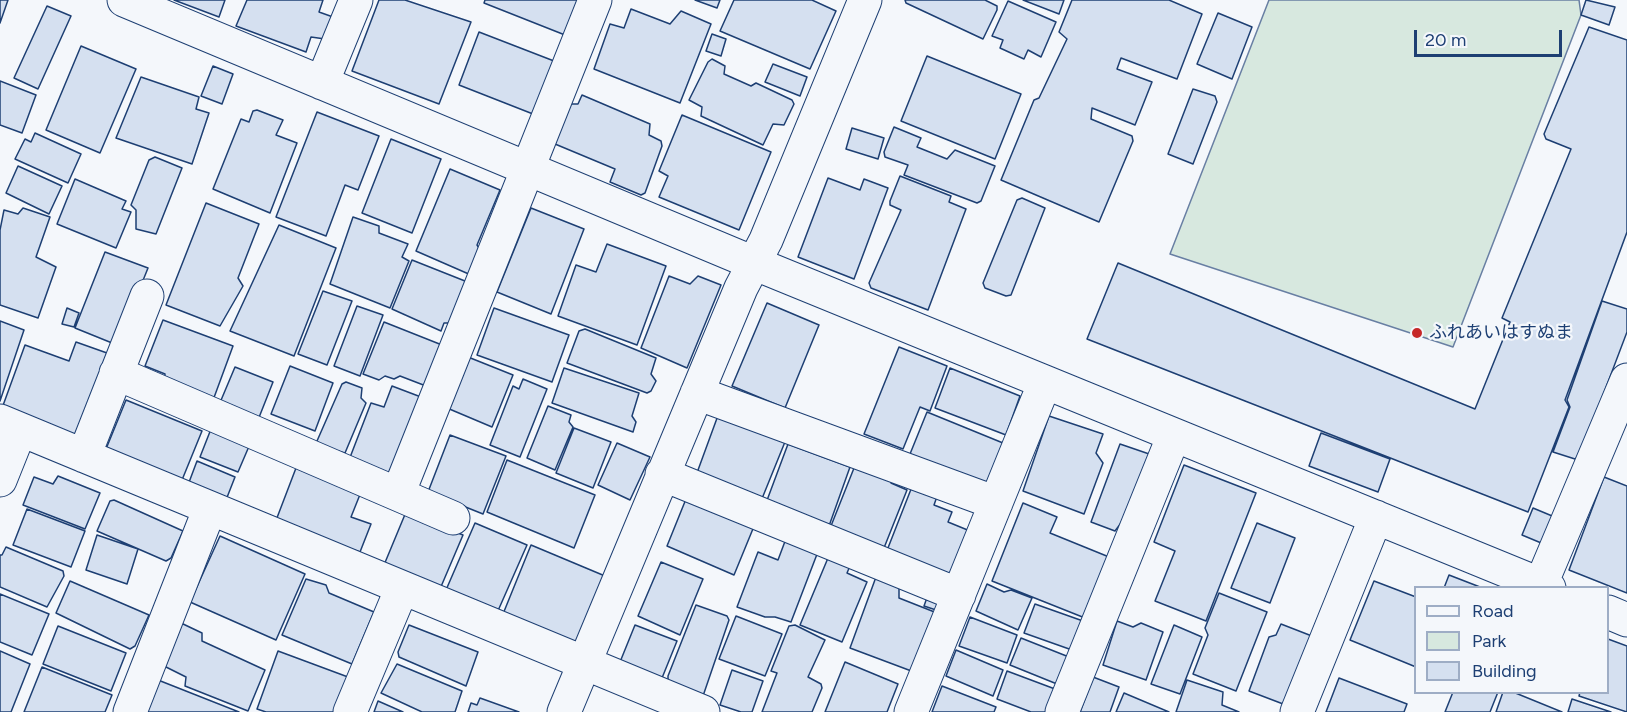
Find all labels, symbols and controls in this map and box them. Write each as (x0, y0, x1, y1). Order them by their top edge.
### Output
scale bar (1417, 18, 1566, 56)
text: 20 m (1425, 29, 1466, 51)
place label: ふれあいはすぬま (1429, 322, 1573, 344)
marker: ふれあいはすぬま (1410, 326, 1424, 340)
legend (1414, 586, 1609, 694)
text: Road (1472, 600, 1513, 622)
text: Park (1472, 630, 1506, 652)
text: Building (1472, 660, 1537, 682)

